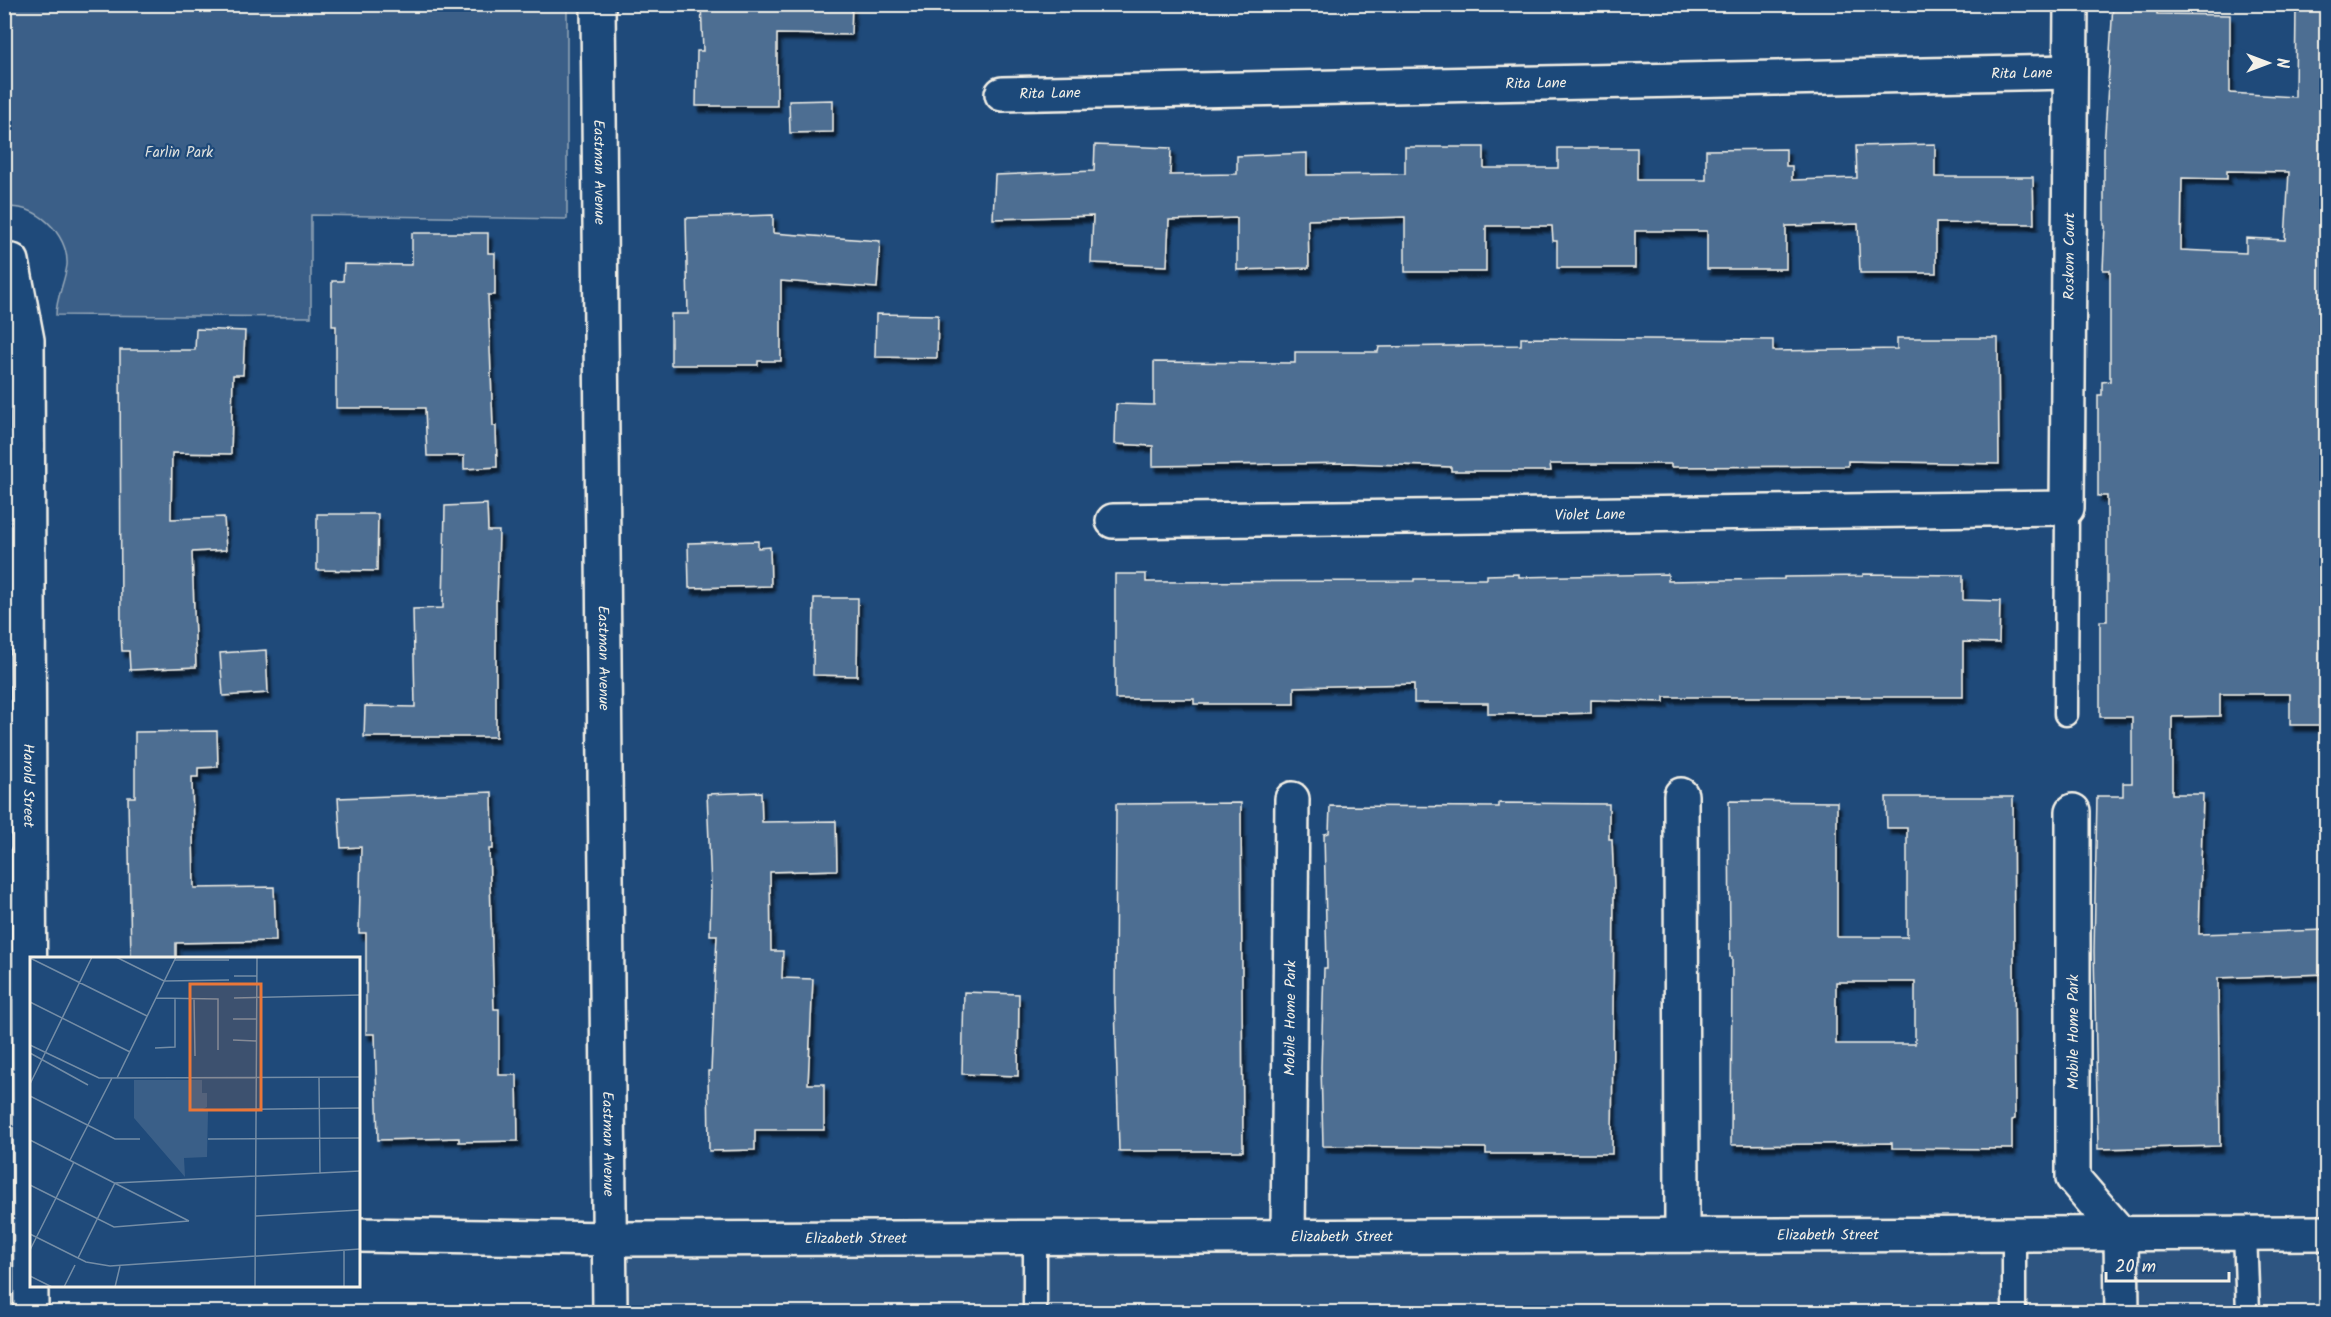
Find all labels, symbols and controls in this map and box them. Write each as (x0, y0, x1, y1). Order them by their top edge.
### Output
north arrow (2238, 33, 2298, 93)
text: N (2269, 58, 2294, 68)
street label: Rita Lane (1991, 61, 2053, 87)
street label: Rita Lane (1505, 71, 1567, 97)
street label: Rita Lane (1019, 81, 1081, 107)
street label: Eastman Avenue (586, 119, 611, 225)
park label: Farlin Park (145, 141, 214, 165)
street label: Roskom Court (2058, 212, 2082, 300)
street label: Violet Lane (1554, 503, 1626, 528)
street label: Eastman Avenue (591, 605, 615, 711)
street label: Harold Street (16, 743, 40, 828)
inset map (30, 957, 360, 1287)
street label: Mobile Home Park (1278, 959, 1304, 1076)
street label: Mobile Home Park (2062, 973, 2086, 1090)
street label: Eastman Avenue (595, 1091, 620, 1197)
street label: Elizabeth Street (1777, 1224, 1879, 1248)
street label: Elizabeth Street (1291, 1225, 1393, 1250)
street label: Elizabeth Street (805, 1227, 907, 1251)
scale bar (2106, 1245, 2229, 1283)
text: 20 m (2115, 1253, 2156, 1282)

